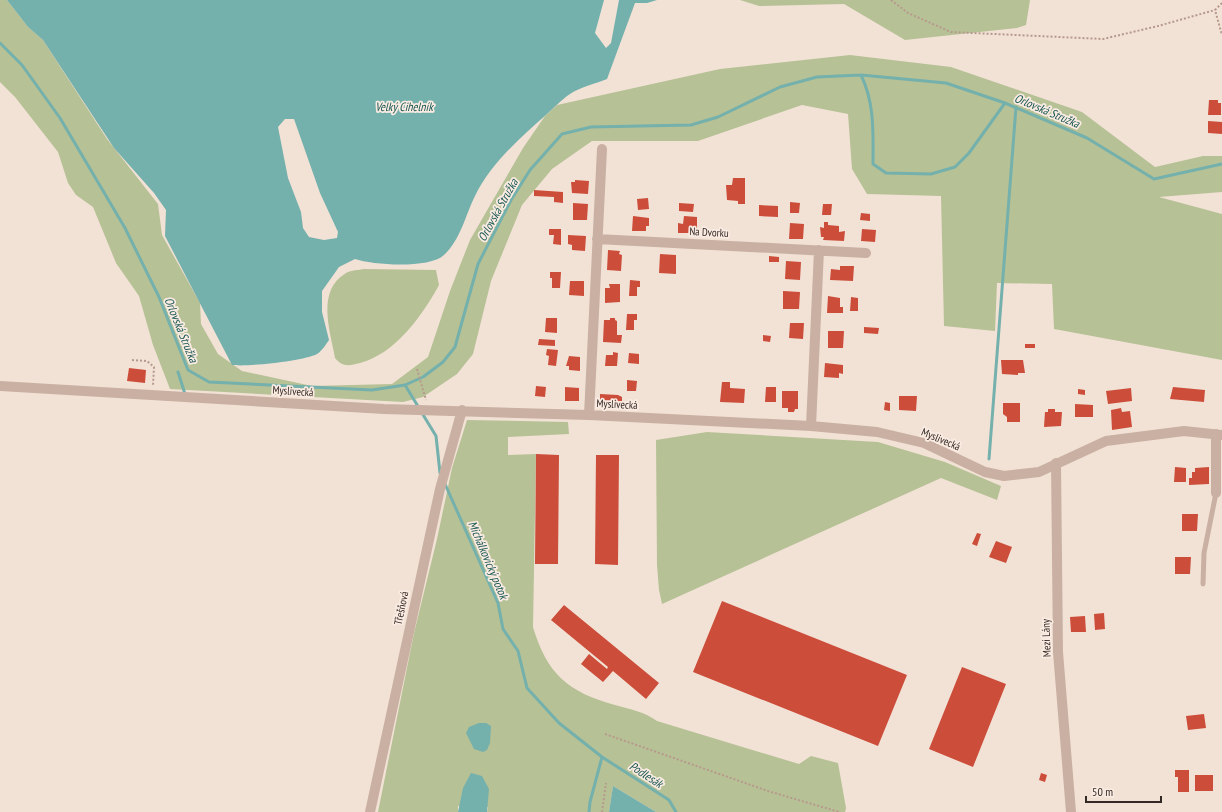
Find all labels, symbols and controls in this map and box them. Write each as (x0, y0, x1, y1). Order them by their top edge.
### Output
water label: Orlovská Stružka (1012, 90, 1083, 131)
water label: Velký Cihelník (375, 99, 434, 114)
water label: Orlovská Stružka (474, 175, 521, 244)
street label: Na Dvorku (689, 224, 729, 240)
water label: Orlovská Stružka (162, 295, 202, 366)
street label: Myslivecká (272, 383, 314, 399)
street label: Myslivecká (596, 396, 638, 412)
street label: Myslivecká (919, 425, 963, 453)
water label: Michálkovický potok (465, 519, 512, 602)
street label: Třešňová (391, 590, 411, 626)
street label: Mezi Lány (1038, 618, 1054, 657)
water label: Podlesák (627, 758, 667, 792)
scale bar (1086, 778, 1161, 804)
text: 50 m (1092, 784, 1113, 799)

